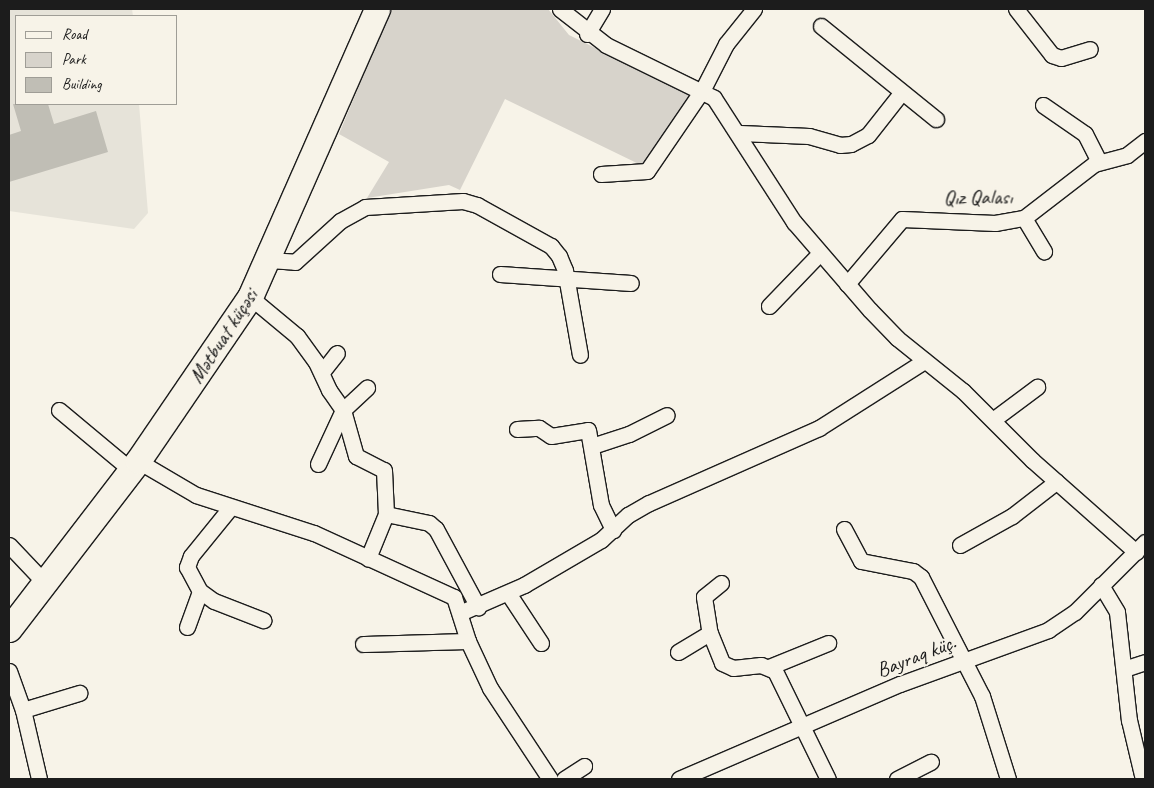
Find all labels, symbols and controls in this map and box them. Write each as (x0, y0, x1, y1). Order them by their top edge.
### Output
legend (15, 15, 178, 105)
text: Road (62, 25, 87, 44)
text: Park (62, 50, 86, 69)
text: Building (62, 75, 101, 94)
street label: Qız Qalası (943, 184, 1013, 210)
street label: Mətbuat küçəsi (183, 284, 263, 388)
street label: Bayraq küç. (873, 629, 959, 683)

